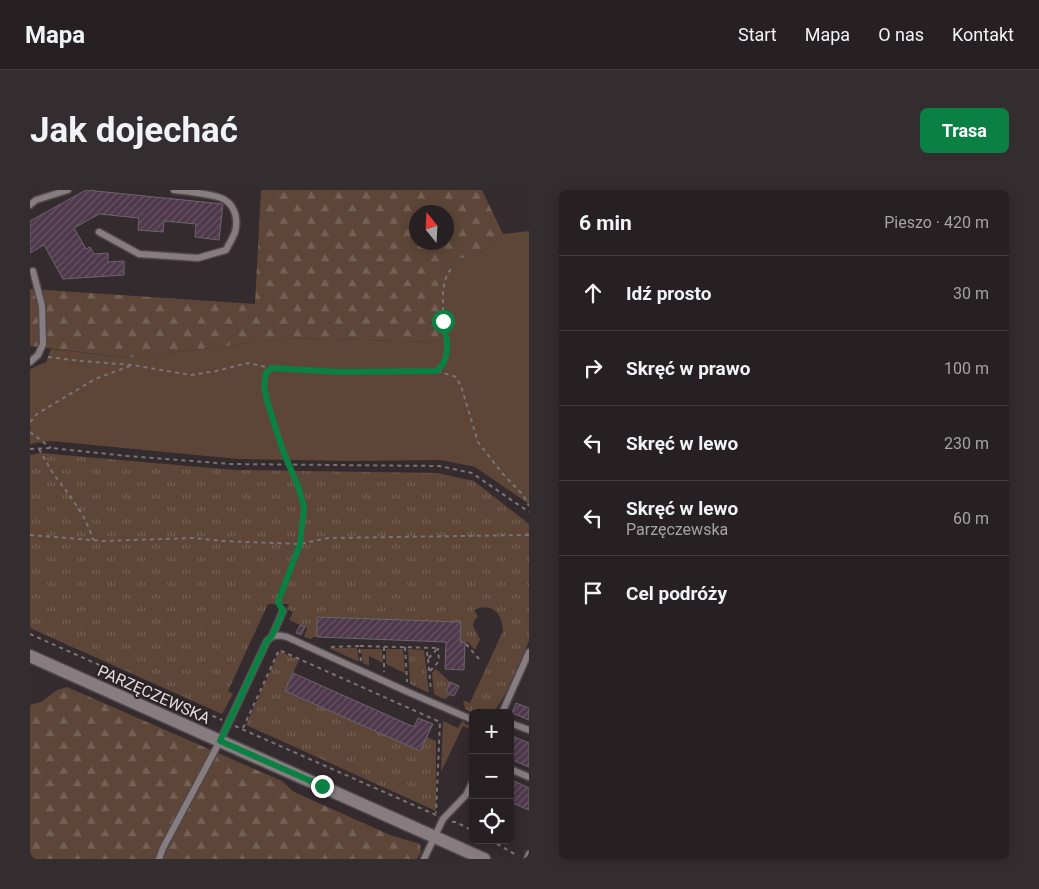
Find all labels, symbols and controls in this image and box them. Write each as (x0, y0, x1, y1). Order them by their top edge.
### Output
text: Mapa (25, 21, 85, 49)
text: Start (738, 24, 777, 45)
text: Mapa (805, 24, 850, 45)
text: O nas (878, 24, 924, 45)
text: Kontakt (952, 24, 1014, 45)
button: Trasa (920, 108, 1009, 153)
text: Jak dojechać (30, 110, 238, 151)
north arrow (409, 205, 454, 250)
text: 6 min (579, 211, 632, 235)
text: Pieszo · 420 m (884, 213, 989, 232)
icon: ahead (579, 279, 607, 307)
text: Idź prosto (626, 282, 711, 305)
text: 30 m (953, 284, 989, 303)
route start (432, 310, 455, 333)
icon: right (579, 354, 607, 382)
text: Skręć w prawo (626, 357, 750, 380)
text: 100 m (944, 359, 989, 378)
icon: left (579, 429, 607, 457)
text: Skręć w lewo (626, 432, 738, 455)
text: 230 m (944, 434, 989, 453)
text: Skręć w lewo (626, 497, 738, 520)
icon: left (579, 504, 607, 532)
text: 60 m (953, 509, 989, 528)
text: Parzęczewska (626, 520, 728, 539)
icon: arrive (579, 579, 607, 607)
text: Cel podróży (626, 582, 727, 605)
street label: PARZĘCZEWSKA (95, 661, 214, 728)
map controls (469, 709, 514, 844)
button: + (469, 709, 514, 754)
button: − (469, 754, 514, 799)
route end (311, 775, 334, 798)
button: locate (469, 799, 514, 844)

